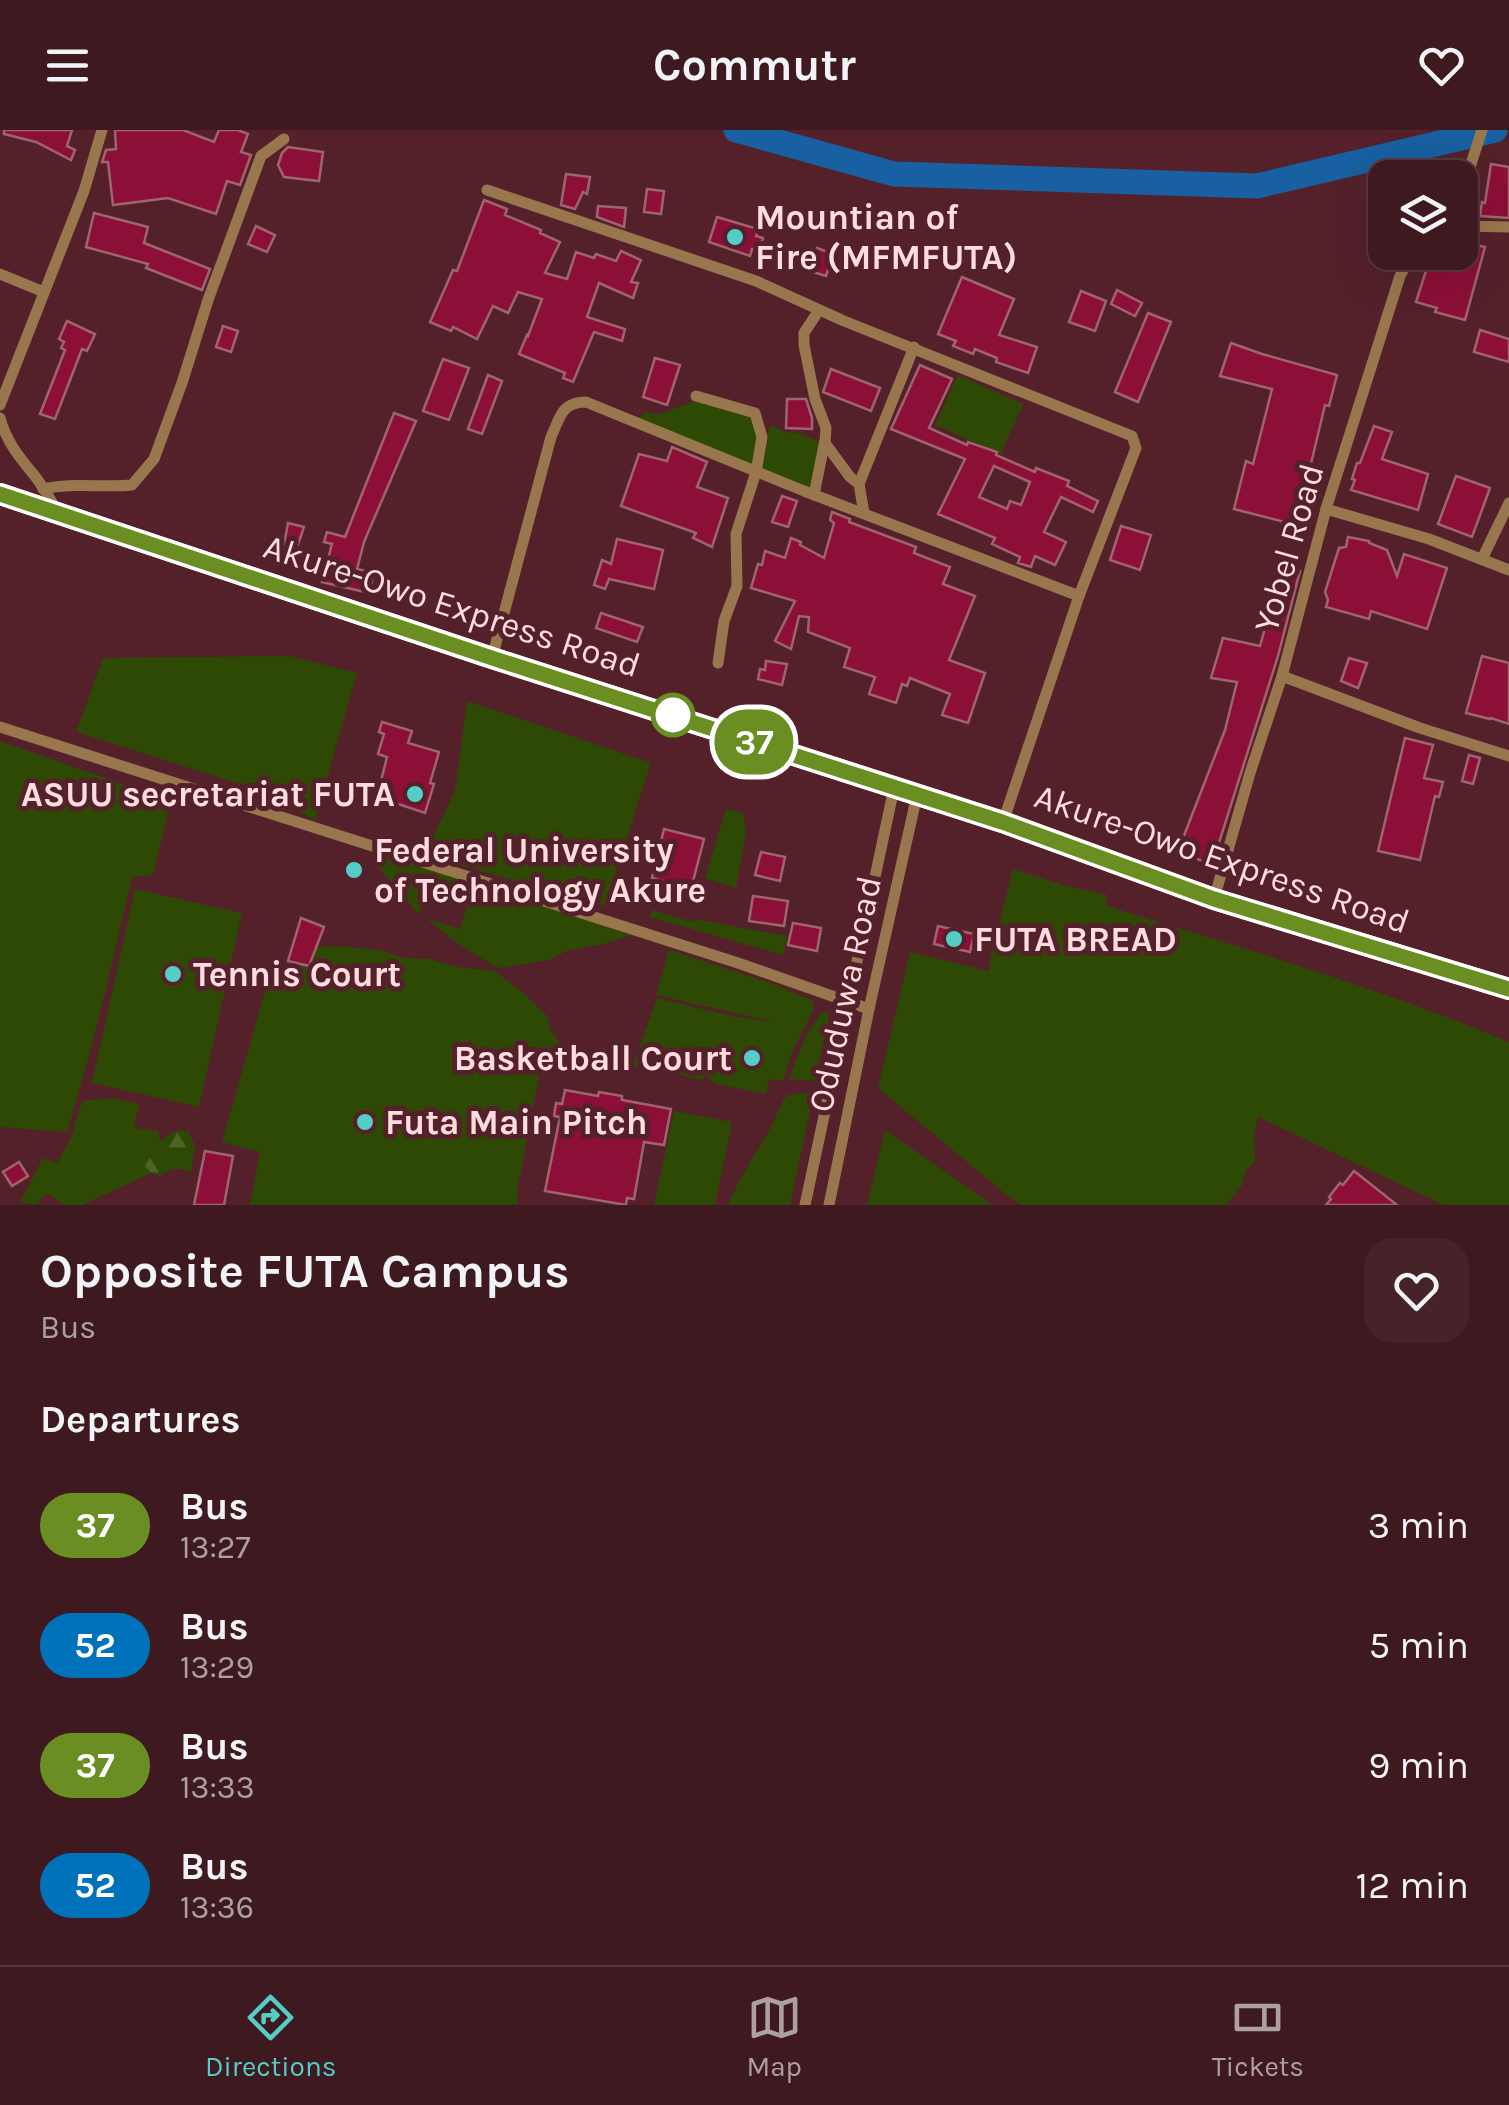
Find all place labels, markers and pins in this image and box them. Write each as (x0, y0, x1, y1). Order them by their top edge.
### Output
place label: Mountian of Fire (MFMFUTA) (755, 197, 1017, 278)
marker: Mountian of Fire (MFMFUTA) (724, 226, 746, 248)
unlabelled marker (652, 694, 694, 736)
place label: ASUU secretariat FUTA (21, 774, 395, 815)
marker: ASUU secretariat FUTA (404, 783, 426, 805)
place label: Federal University of Technology Akure (374, 830, 706, 912)
marker: Federal University of Technology Akure (343, 859, 365, 881)
place label: FUTA BREAD (974, 919, 1177, 960)
marker: FUTA BREAD (943, 928, 965, 950)
place label: Tennis Court (193, 954, 401, 995)
marker: Tennis Court (162, 963, 184, 985)
place label: Basketball Court (454, 1038, 732, 1079)
marker: Basketball Court (741, 1047, 763, 1069)
place label: Futa Main Pitch (385, 1102, 648, 1143)
marker: Futa Main Pitch (354, 1111, 376, 1133)

